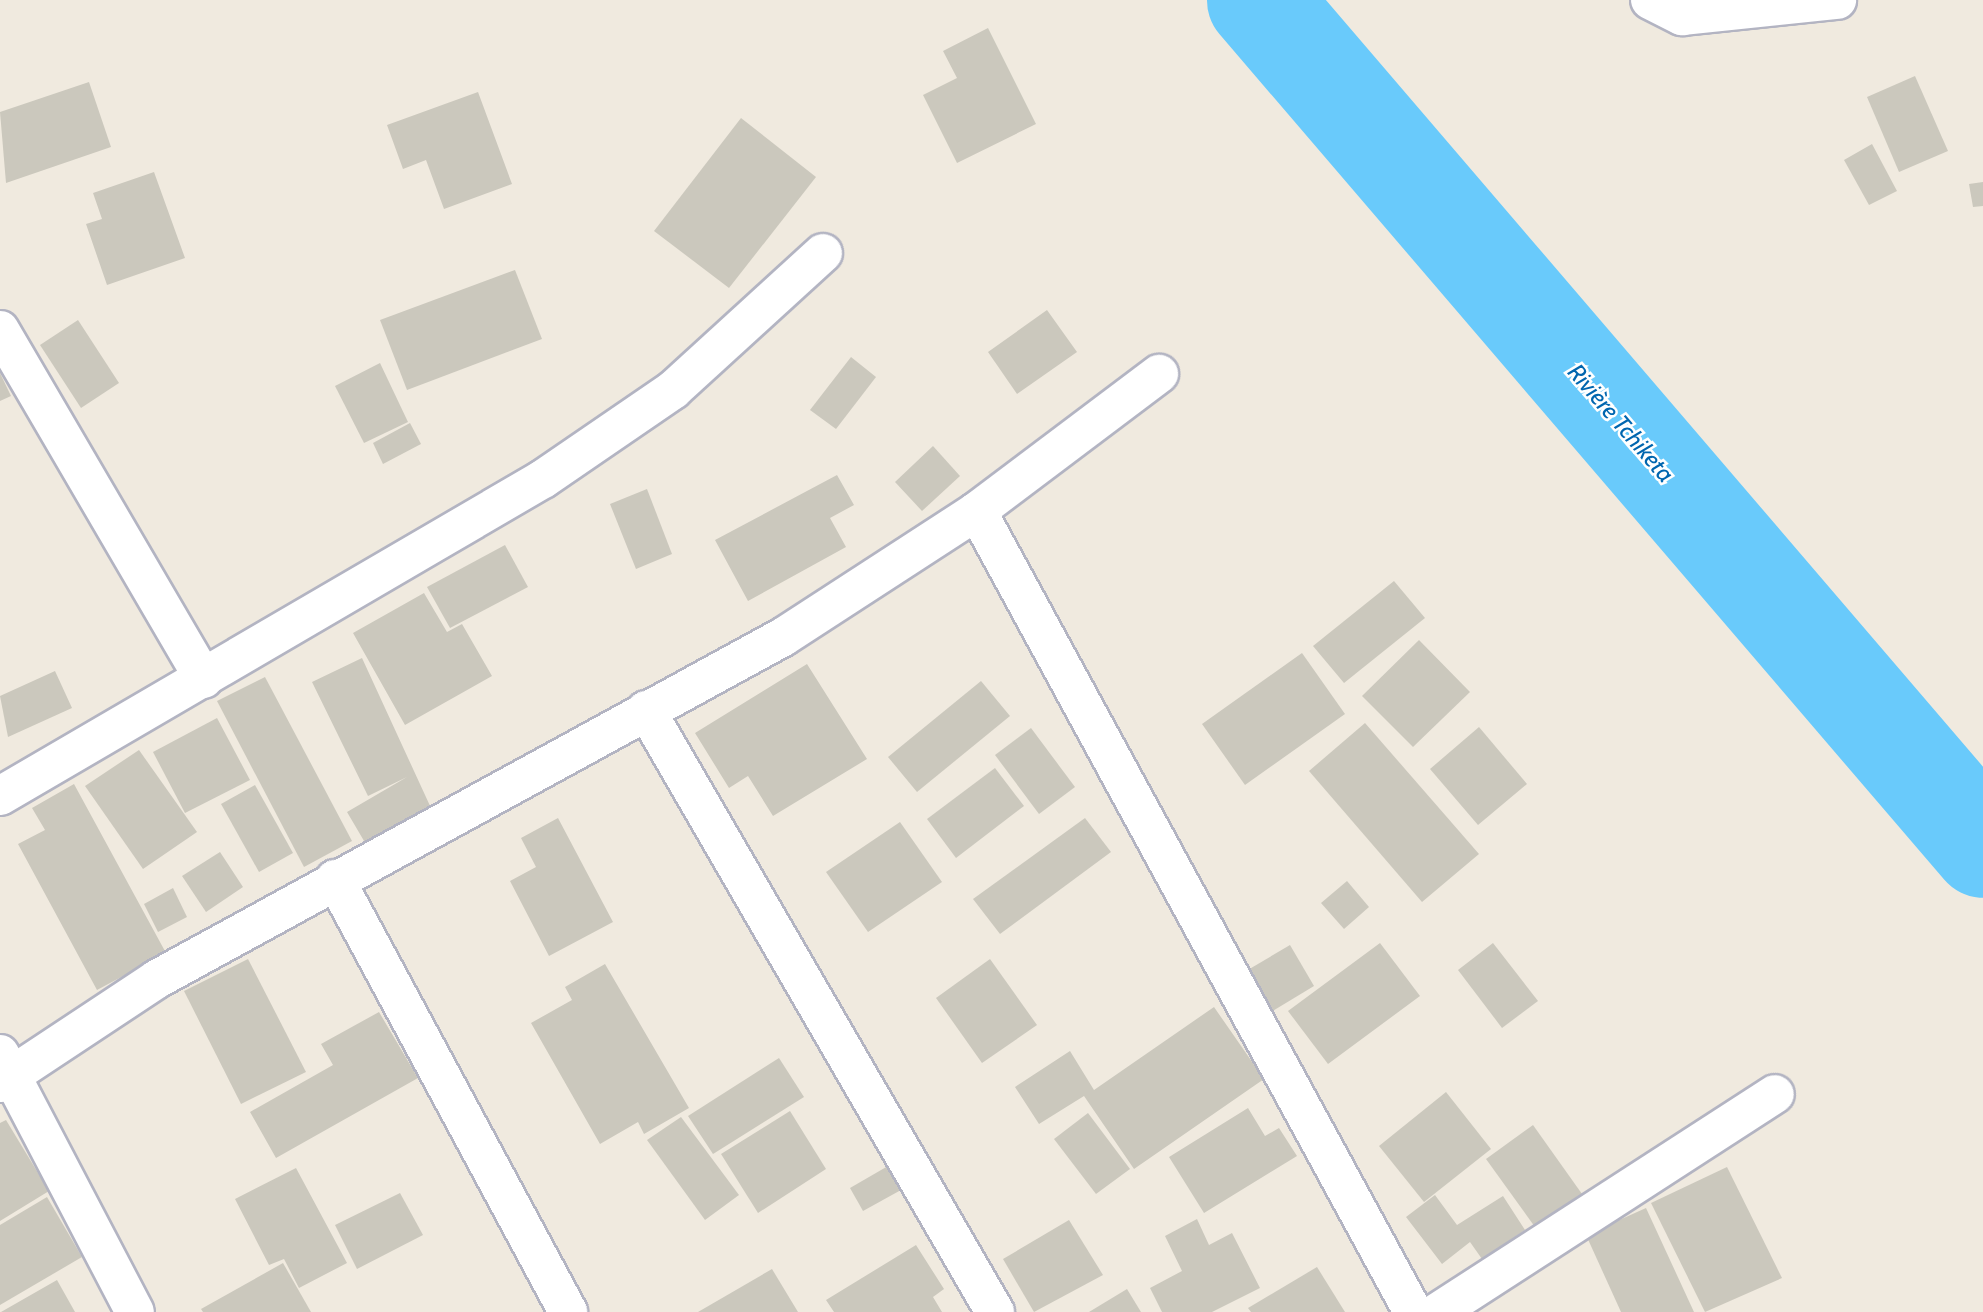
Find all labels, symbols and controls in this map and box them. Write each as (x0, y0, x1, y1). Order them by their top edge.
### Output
water label: Rivière Tchiketa (1562, 358, 1680, 488)

